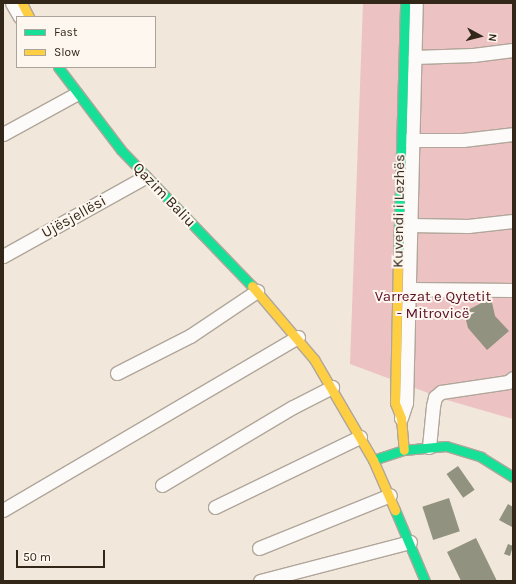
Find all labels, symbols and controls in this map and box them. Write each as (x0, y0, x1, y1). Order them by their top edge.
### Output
legend (16, 16, 156, 68)
north arrow (460, 16, 500, 56)
text: Fast (54, 25, 77, 39)
text: N (485, 33, 499, 42)
text: Slow (54, 45, 80, 59)
street label: Kuvendi i Lezhës (389, 154, 409, 268)
street label: Qazim Baliu (129, 159, 199, 231)
street label: Ujësjellësi (39, 192, 109, 242)
park label: Varrezat e Qytetit - Mitrovicë (375, 287, 491, 322)
scale bar (18, 542, 107, 568)
text: 50 m (23, 550, 51, 564)

